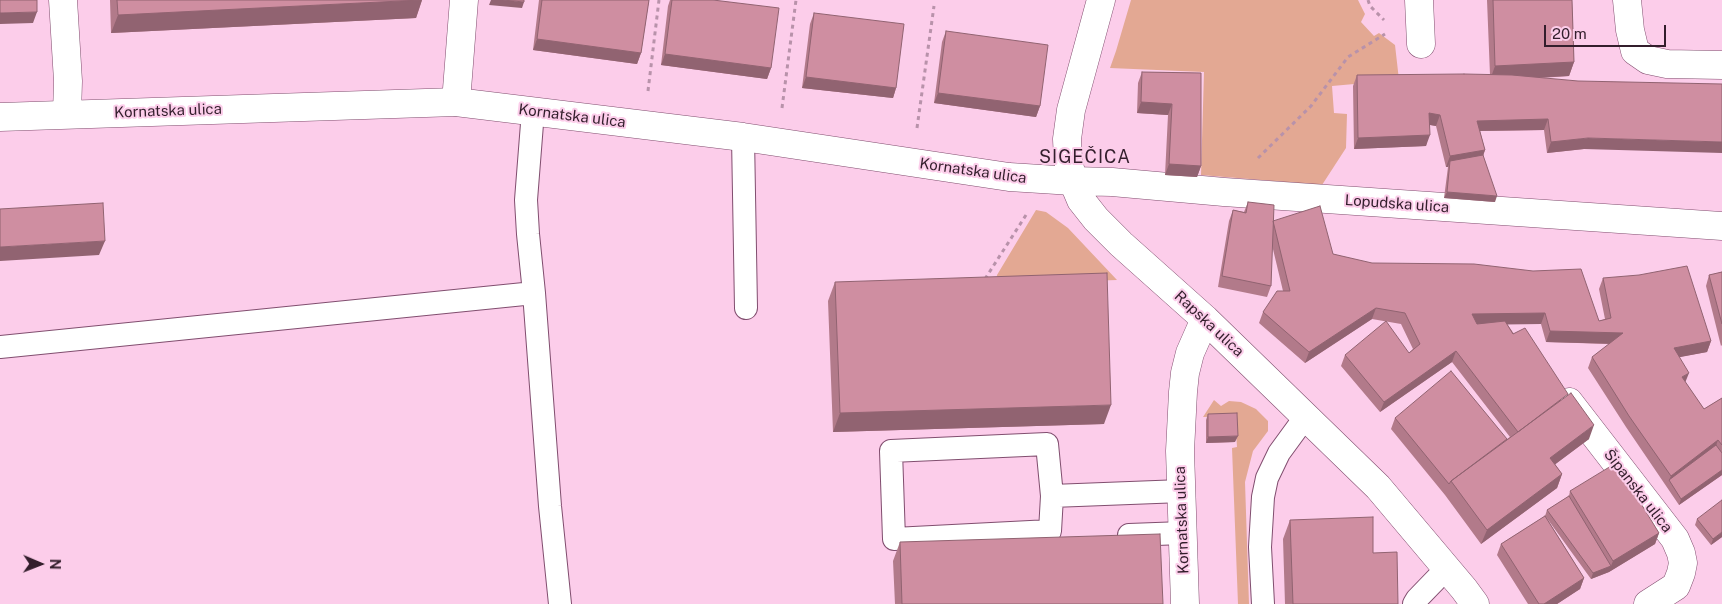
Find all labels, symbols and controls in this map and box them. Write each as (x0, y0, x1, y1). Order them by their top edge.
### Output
scale bar (1547, 15, 1670, 47)
text: 20 m (1552, 25, 1587, 42)
street label: Kornatska ulica (114, 100, 222, 122)
street label: Kornatska ulica (517, 101, 627, 131)
district label: SIGEČICA (1038, 146, 1132, 168)
street label: Kornatska ulica (918, 155, 1028, 187)
street label: Lopudska ulica (1344, 191, 1450, 217)
street label: Rapska ulica (1171, 287, 1247, 361)
street label: Šipanska ulica (1600, 446, 1676, 536)
street label: Kornatska ulica (1171, 466, 1193, 574)
north arrow (15, 539, 65, 589)
text: N (47, 559, 63, 570)

